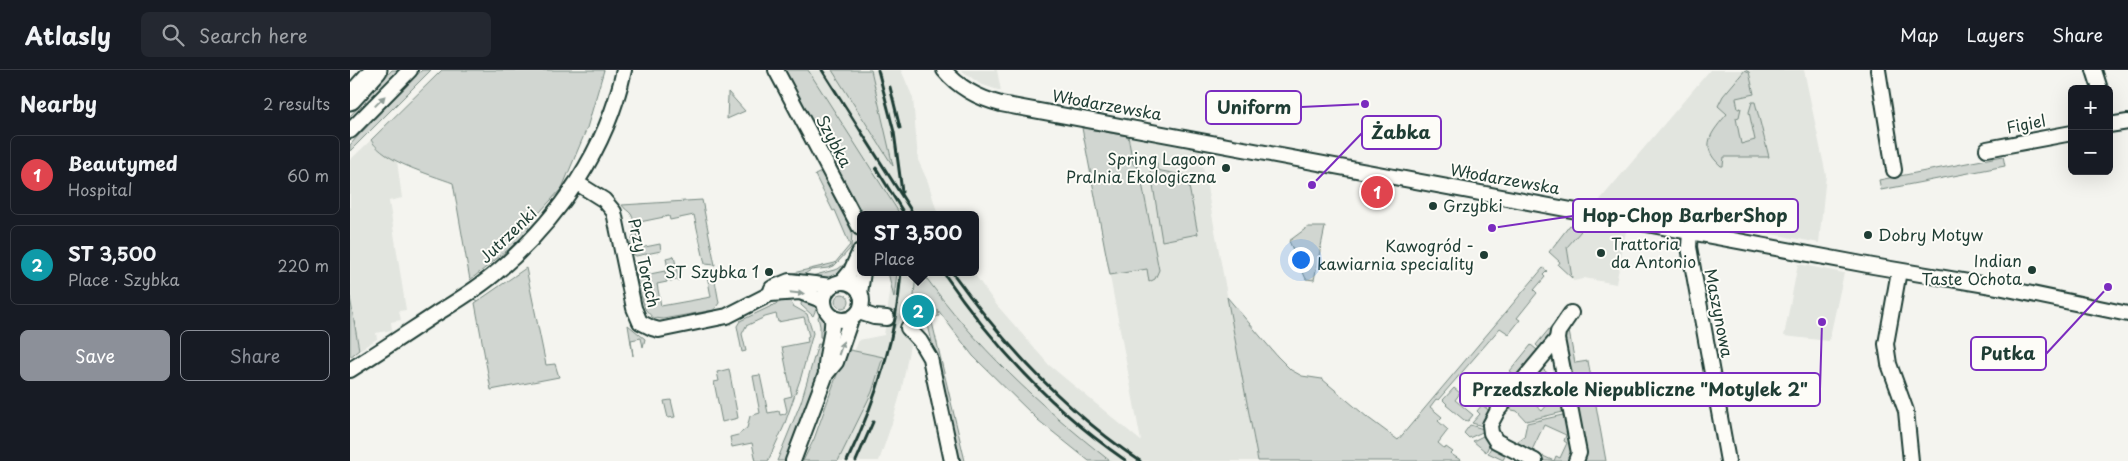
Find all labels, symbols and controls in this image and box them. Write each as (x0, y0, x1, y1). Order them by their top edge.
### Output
search box (141, 12, 491, 57)
text: Atlasly (25, 17, 111, 53)
icon: search (159, 21, 187, 49)
text: Search here (199, 21, 308, 49)
text: Map (1900, 21, 1939, 48)
text: Layers (1967, 21, 2024, 48)
text: Share (2052, 21, 2103, 48)
street label: Włodarzewska (1050, 83, 1164, 125)
map controls (2068, 85, 2113, 175)
button: + (2068, 85, 2113, 130)
text: Nearby (20, 87, 97, 119)
text: 2 results (263, 91, 330, 115)
callout: Uniform (1206, 91, 1301, 124)
text: Uniform (1217, 93, 1291, 120)
one-way arrow (374, 95, 386, 107)
street label: Figiel (2004, 107, 2047, 139)
street label: Szybka (811, 110, 859, 171)
callout: Żabka (1362, 116, 1441, 149)
text: Żabka (1371, 118, 1431, 145)
button: − (2068, 130, 2113, 175)
place label: Spring Lagoon Pralnia Ekologiczna (1066, 146, 1216, 188)
text: Beautymed (68, 149, 177, 177)
street label: Włodarzewska (1448, 157, 1562, 199)
marker: Spring Lagoon Pralnia Ekologiczna (1220, 162, 1232, 174)
text: 1 (33, 163, 41, 187)
text: 60 m (287, 163, 329, 187)
pin: 1 (1361, 173, 1393, 211)
text: Hospital (68, 177, 132, 201)
place label: Grzybki (1443, 193, 1503, 217)
callout: Hop-Chop BarberShop (1573, 199, 1798, 232)
marker: Grzybki (1427, 200, 1439, 212)
street label: Jutrzenki (473, 201, 541, 268)
text: Hop-Chop BarberShop (1582, 201, 1788, 228)
popup (857, 211, 979, 276)
street label: Przy Torach (623, 216, 667, 310)
text: ST 3,500 (874, 218, 962, 246)
place label: Dobry Motyw (1878, 222, 1984, 246)
marker: Dobry Motyw (1862, 229, 1874, 241)
place label: Trattoria da Antonio (1611, 231, 1696, 273)
place label: Kawogród - kawiarnia speciality (1317, 233, 1474, 275)
text: ST 3,500 (68, 239, 156, 267)
text: Place (874, 246, 915, 270)
your location (1288, 247, 1314, 273)
marker: Trattoria da Antonio (1595, 247, 1607, 259)
place label: Indian Taste Ochota (1921, 248, 2022, 290)
marker: Kawogród - kawiarnia speciality (1478, 249, 1490, 261)
text: 2 (31, 253, 43, 277)
text: 220 m (278, 253, 329, 277)
place label: ST Szybka 1 (665, 259, 759, 283)
marker: Indian Taste Ochota (2026, 264, 2038, 276)
marker: ST Szybka 1 (763, 266, 775, 278)
street label: Maszynowa (1700, 266, 1740, 359)
text: Place · Szybka (68, 267, 180, 291)
one-way arrow (790, 289, 806, 297)
pin: 2 (902, 292, 934, 330)
button: Save (20, 330, 170, 381)
button: Share (180, 330, 330, 381)
callout: Putka (1971, 337, 2046, 370)
text: Putka (1981, 339, 2035, 366)
one-way arrow (838, 340, 845, 355)
callout: Przedszkole Niepubliczne "Motylek 2" (1460, 373, 1820, 406)
text: Przedszkole Niepubliczne "Motylek 2" (1472, 375, 1808, 402)

